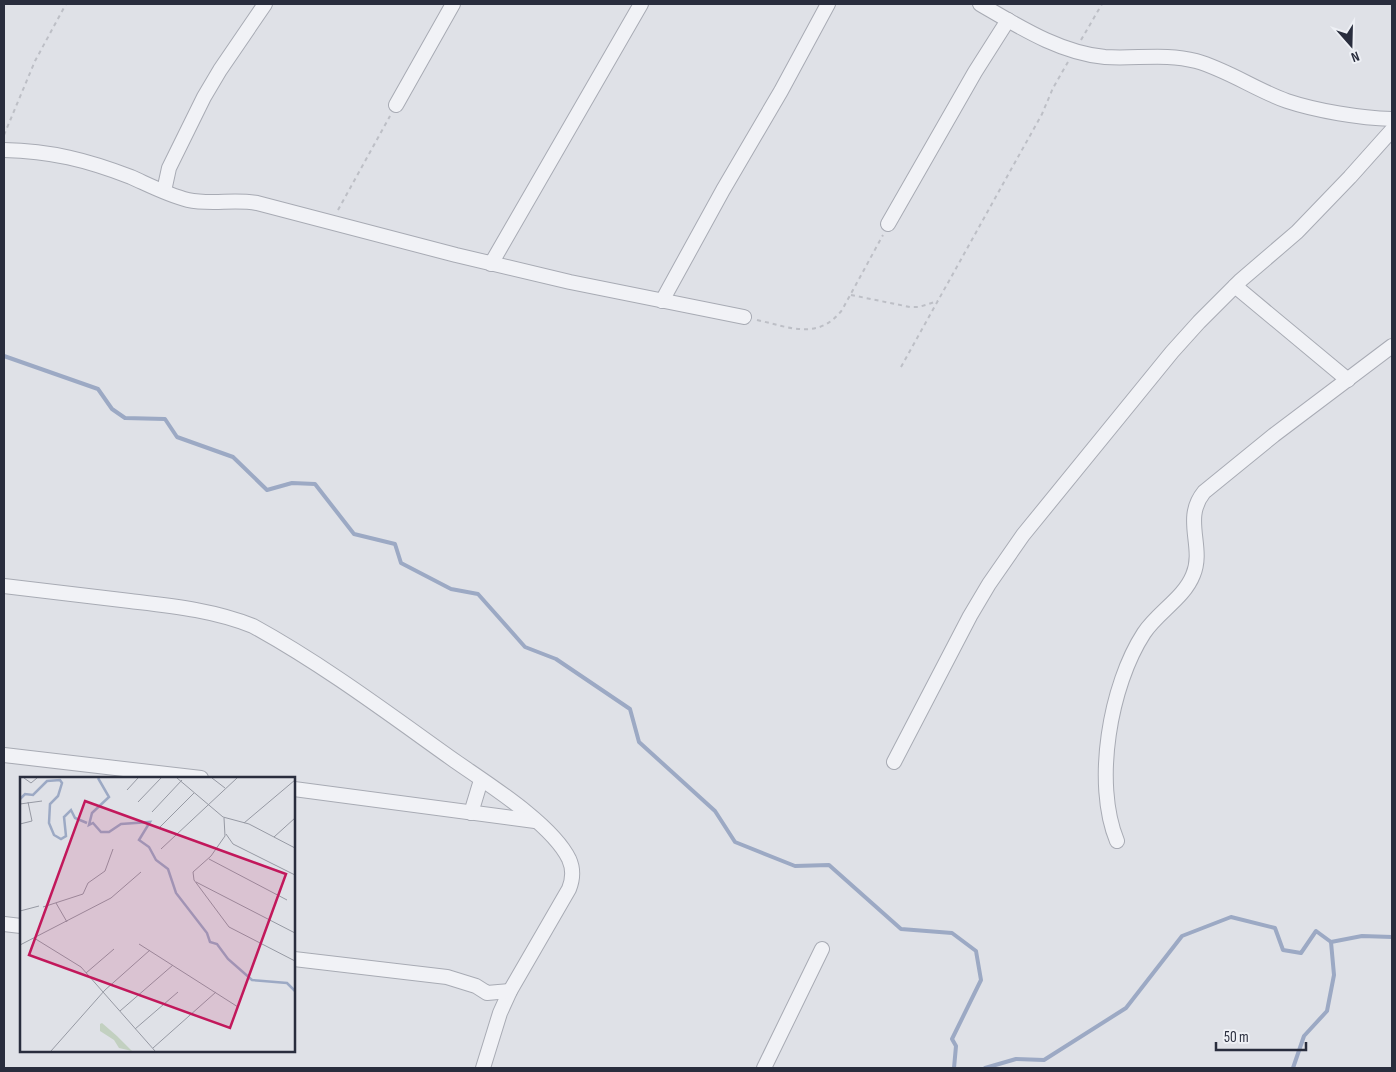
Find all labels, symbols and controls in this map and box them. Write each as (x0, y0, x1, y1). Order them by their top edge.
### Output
north arrow (1326, 20, 1376, 70)
text: N (1349, 47, 1362, 66)
inset map (20, 777, 295, 1052)
scale bar (1216, 1020, 1306, 1052)
text: 50 m (1224, 1028, 1249, 1047)

